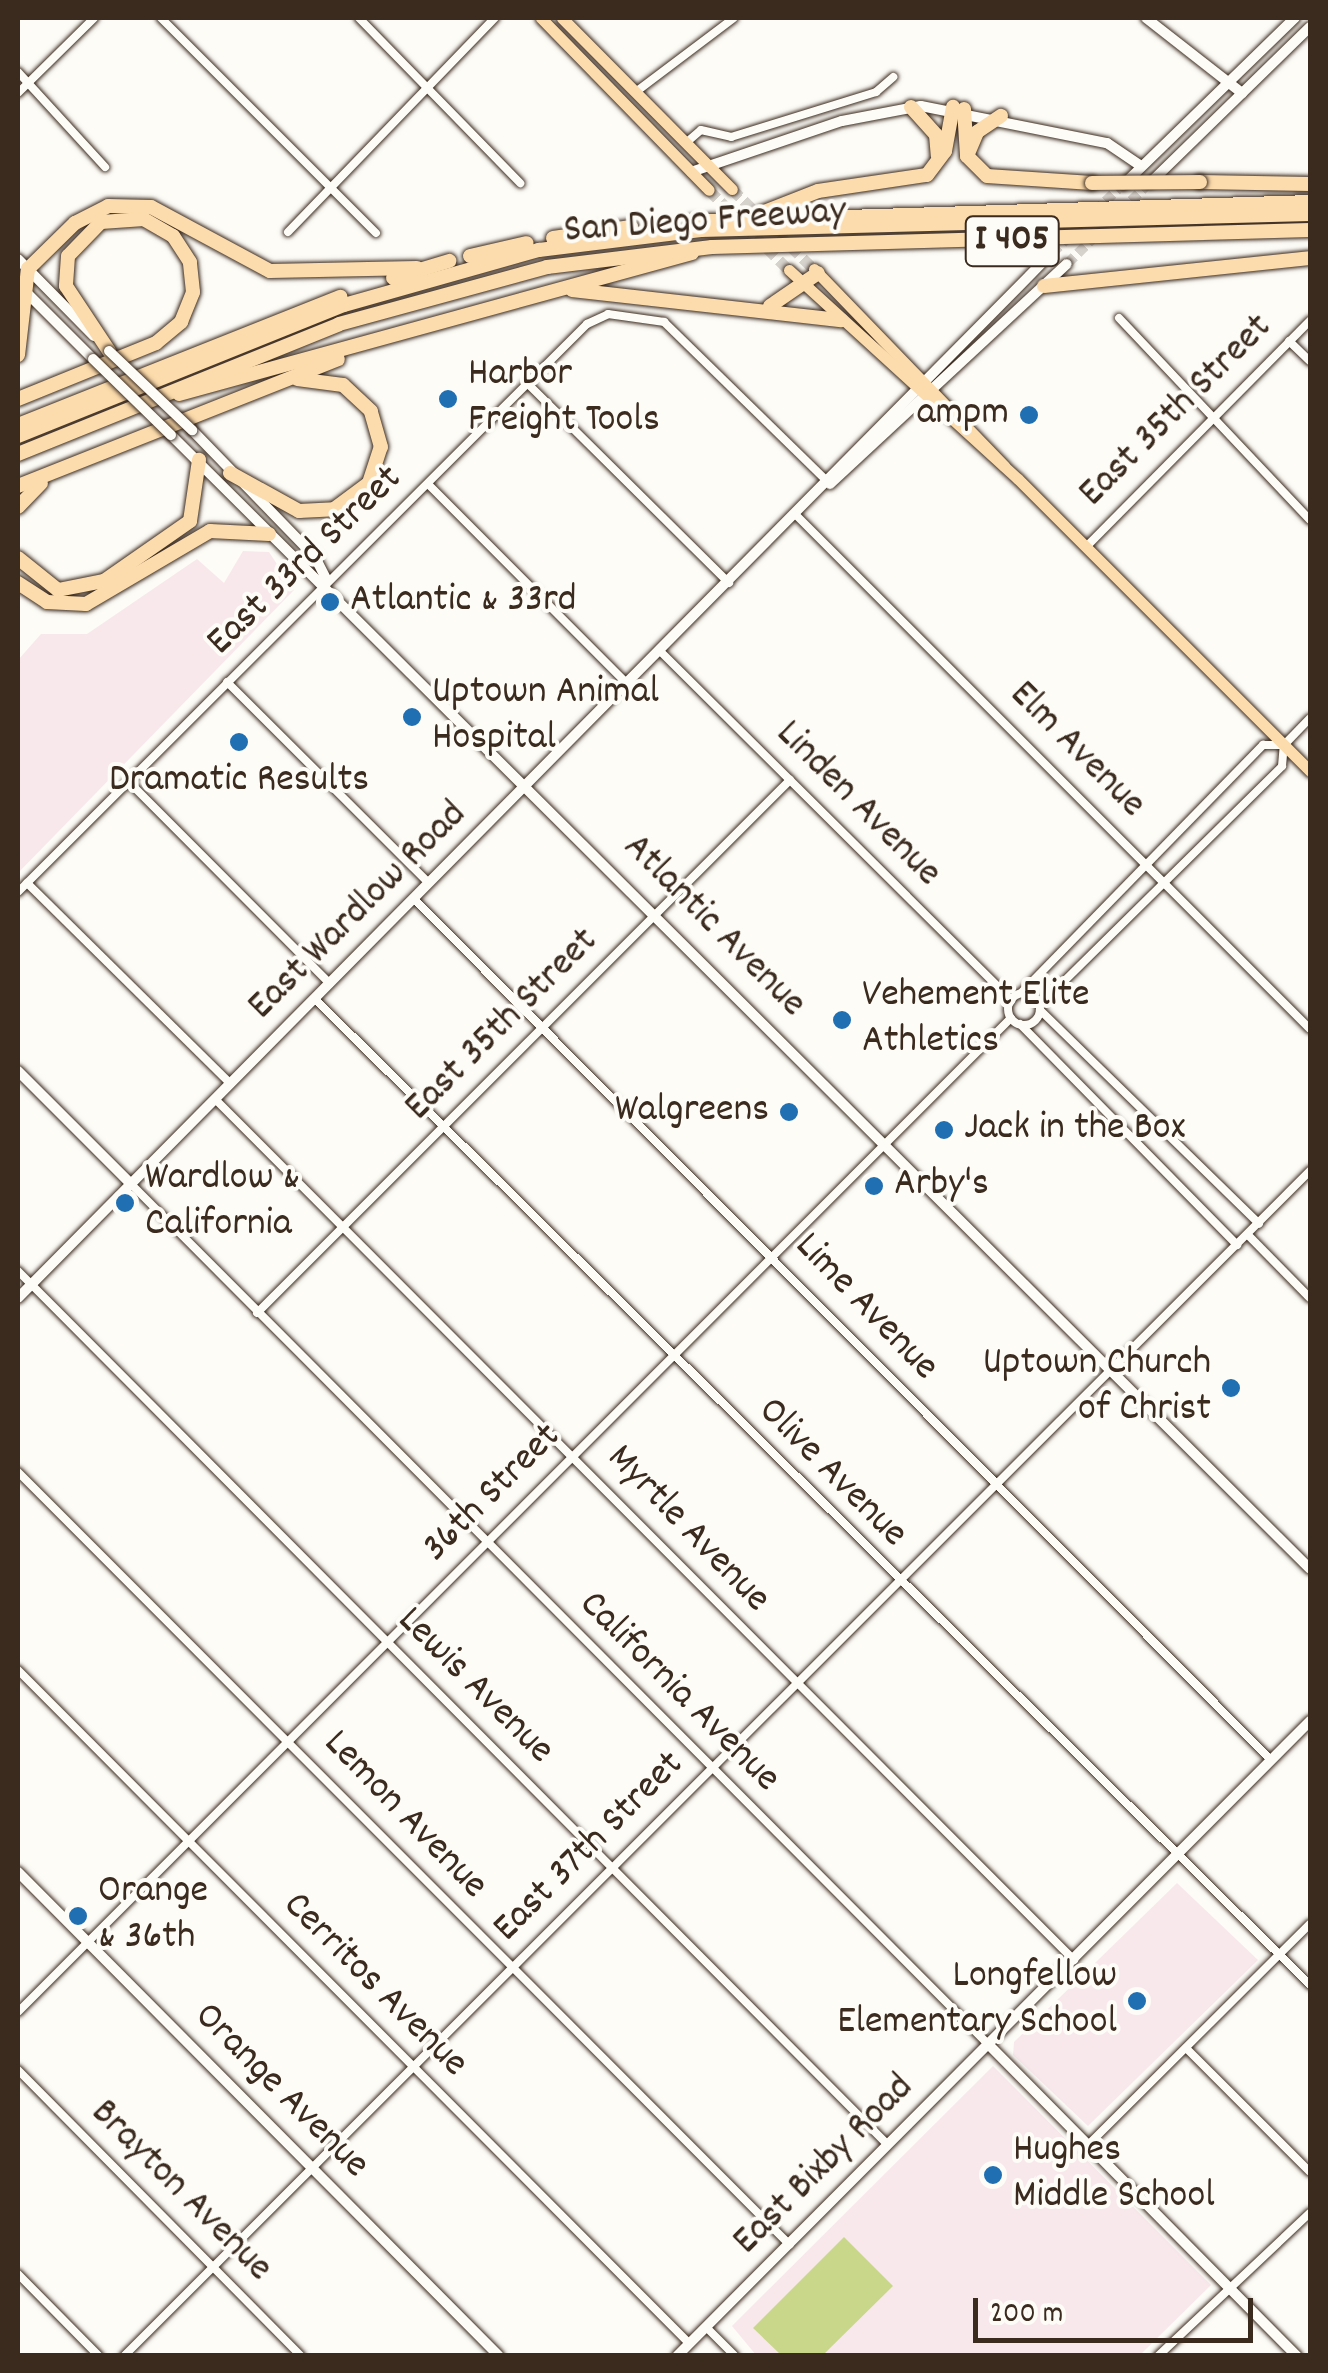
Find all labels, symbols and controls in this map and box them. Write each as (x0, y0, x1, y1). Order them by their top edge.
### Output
street label: San Diego Freeway (562, 189, 848, 257)
road number: I 405 (964, 208, 1060, 274)
street label: East 35th Street (1070, 305, 1284, 519)
place label: Harbor Freight Tools (468, 352, 660, 446)
marker: Harbor Freight Tools (437, 388, 459, 410)
place label: ampm (917, 391, 1009, 439)
marker: ampm (1018, 404, 1040, 426)
street label: East 33rd Street (198, 457, 414, 667)
place label: Atlantic & 33rd (350, 578, 577, 626)
marker: Atlantic & 33rd (319, 591, 341, 613)
place label: Uptown Animal Hospital (432, 670, 659, 764)
street label: Elm Avenue (998, 673, 1154, 829)
marker: Uptown Animal Hospital (401, 706, 423, 728)
street label: Linden Avenue (764, 712, 950, 898)
marker: Dramatic Results (228, 731, 250, 753)
place label: Dramatic Results (109, 758, 369, 806)
street label: East Wardlow Road (239, 792, 479, 1032)
street label: Atlantic Avenue (611, 825, 815, 1029)
street label: East 35th Street (396, 919, 610, 1133)
place label: Vehement Elite Athletics (862, 973, 1090, 1067)
marker: Vehement Elite Athletics (831, 1009, 853, 1031)
place label: Walgreens (615, 1088, 769, 1136)
marker: Walgreens (778, 1101, 800, 1123)
place label: Jack in the Box (964, 1106, 1185, 1154)
marker: Jack in the Box (933, 1119, 955, 1141)
place label: Wardlow & California (145, 1156, 300, 1250)
place label: Arby's (894, 1162, 989, 1210)
marker: Arby's (863, 1175, 885, 1197)
marker: Wardlow & California (114, 1192, 136, 1214)
street label: Lime Avenue (783, 1224, 947, 1392)
place label: Uptown Church of Christ (983, 1341, 1211, 1435)
marker: Uptown Church of Christ (1220, 1377, 1242, 1399)
street label: Olive Avenue (746, 1389, 916, 1559)
street label: 36th Street (414, 1415, 572, 1573)
street label: Myrtle Avenue (595, 1436, 779, 1624)
street label: California Avenue (567, 1582, 789, 1804)
street label: Lewis Avenue (385, 1598, 563, 1776)
street label: Lemon Avenue (312, 1722, 496, 1910)
street label: East 37th Street (485, 1743, 695, 1953)
place label: Orange & 36th (98, 1869, 208, 1963)
street label: Cerritos Avenue (271, 1883, 477, 2089)
marker: Orange & 36th (67, 1905, 89, 1927)
place label: Longfellow Elementary School (837, 1954, 1117, 2048)
marker: Longfellow Elementary School (1126, 1990, 1148, 2012)
street label: Orange Avenue (182, 1994, 378, 2190)
street label: East Bixby Road (724, 2065, 926, 2267)
street label: Brayton Avenue (79, 2091, 281, 2293)
place label: Hughes Middle School (1013, 2128, 1215, 2222)
marker: Hughes Middle School (982, 2164, 1004, 2186)
scale bar (978, 2278, 1258, 2340)
text: 200 m (990, 2294, 1063, 2337)

